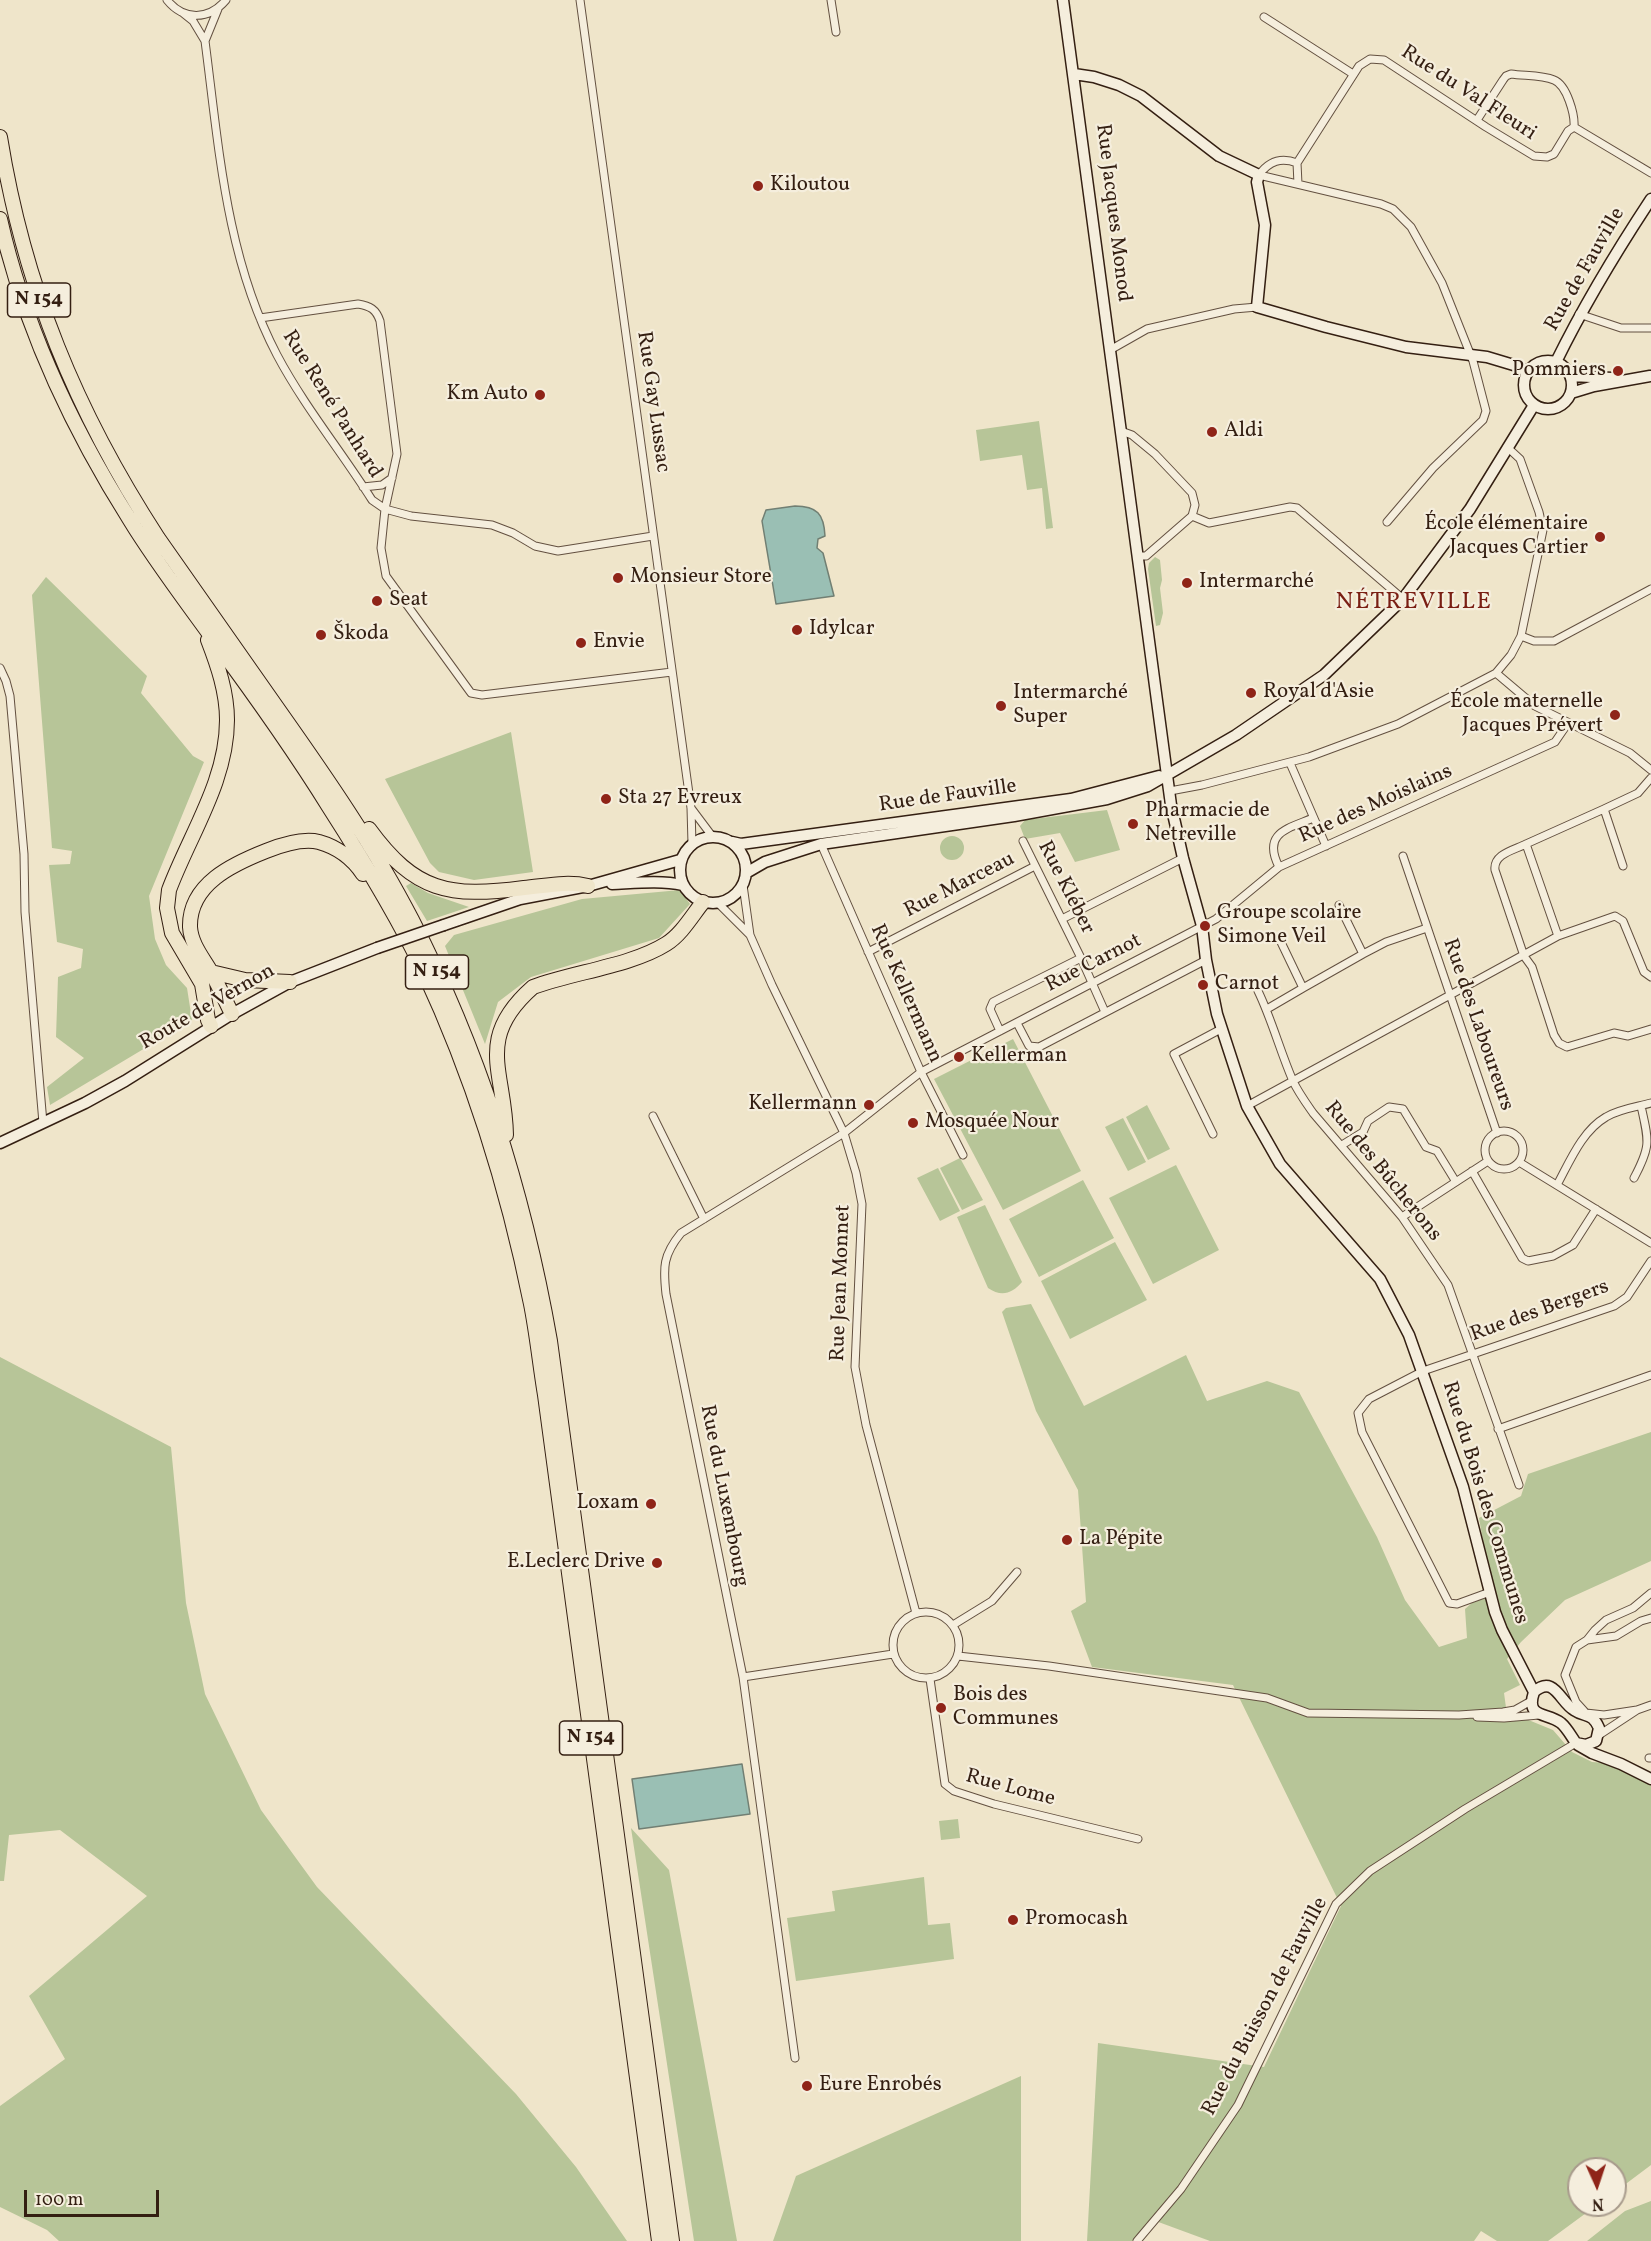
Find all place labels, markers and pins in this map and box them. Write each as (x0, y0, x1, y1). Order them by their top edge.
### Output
place label: Kiloutou (770, 173, 850, 199)
marker: Kiloutou (751, 179, 765, 193)
place label: Pommiers (1512, 358, 1606, 384)
marker: Pommiers (1611, 364, 1625, 378)
place label: Km Auto (446, 382, 528, 408)
marker: Km Auto (533, 388, 547, 402)
place label: Aldi (1224, 419, 1263, 445)
marker: Aldi (1205, 425, 1219, 439)
place label: École élémentaire Jacques Cartier (1424, 512, 1588, 562)
marker: École élémentaire Jacques Cartier (1593, 530, 1607, 544)
place label: Monsieur Store (630, 565, 772, 591)
place label: Intermarché (1199, 570, 1314, 596)
marker: Monsieur Store (611, 571, 625, 585)
marker: Intermarché (1180, 576, 1194, 590)
place label: Seat (389, 588, 428, 614)
marker: Seat (370, 594, 384, 608)
place label: Idylcar (809, 617, 875, 643)
place label: Škoda (333, 622, 389, 648)
marker: Idylcar (790, 623, 804, 637)
marker: Škoda (314, 628, 328, 642)
place label: Envie (593, 630, 645, 656)
marker: Envie (574, 636, 588, 650)
place label: Royal d'Asie (1263, 680, 1374, 706)
place label: Intermarché Super (1013, 681, 1128, 731)
marker: Royal d'Asie (1244, 686, 1258, 700)
place label: École maternelle Jacques Prévert (1450, 690, 1603, 740)
marker: Intermarché Super (994, 699, 1008, 713)
marker: École maternelle Jacques Prévert (1608, 708, 1622, 722)
place label: Sta 27 Evreux (618, 786, 742, 812)
marker: Sta 27 Evreux (599, 792, 613, 806)
place label: Pharmacie de Netreville (1145, 799, 1270, 849)
marker: Pharmacie de Netreville (1126, 817, 1140, 831)
place label: Groupe scolaire Simone Veil (1217, 901, 1362, 951)
marker: Groupe scolaire Simone Veil (1198, 919, 1212, 933)
place label: Carnot (1215, 972, 1279, 998)
marker: Carnot (1196, 978, 1210, 992)
place label: Kellerman (971, 1044, 1067, 1070)
marker: Kellerman (952, 1050, 966, 1064)
place label: Kellermann (748, 1092, 857, 1118)
marker: Kellermann (862, 1098, 876, 1112)
place label: Mosquée Nour (925, 1110, 1059, 1136)
marker: Mosquée Nour (906, 1116, 920, 1130)
place label: Loxam (577, 1491, 639, 1517)
marker: Loxam (644, 1497, 658, 1511)
place label: La Pépite (1079, 1527, 1163, 1553)
marker: La Pépite (1060, 1533, 1074, 1547)
place label: E.Leclerc Drive (507, 1550, 645, 1576)
marker: E.Leclerc Drive (650, 1556, 664, 1570)
place label: Bois des Communes (953, 1683, 1058, 1733)
marker: Bois des Communes (934, 1701, 948, 1715)
place label: Promocash (1025, 1907, 1128, 1933)
marker: Promocash (1006, 1913, 1020, 1927)
place label: Eure Enrobés (819, 2073, 942, 2099)
marker: Eure Enrobés (800, 2079, 814, 2093)

